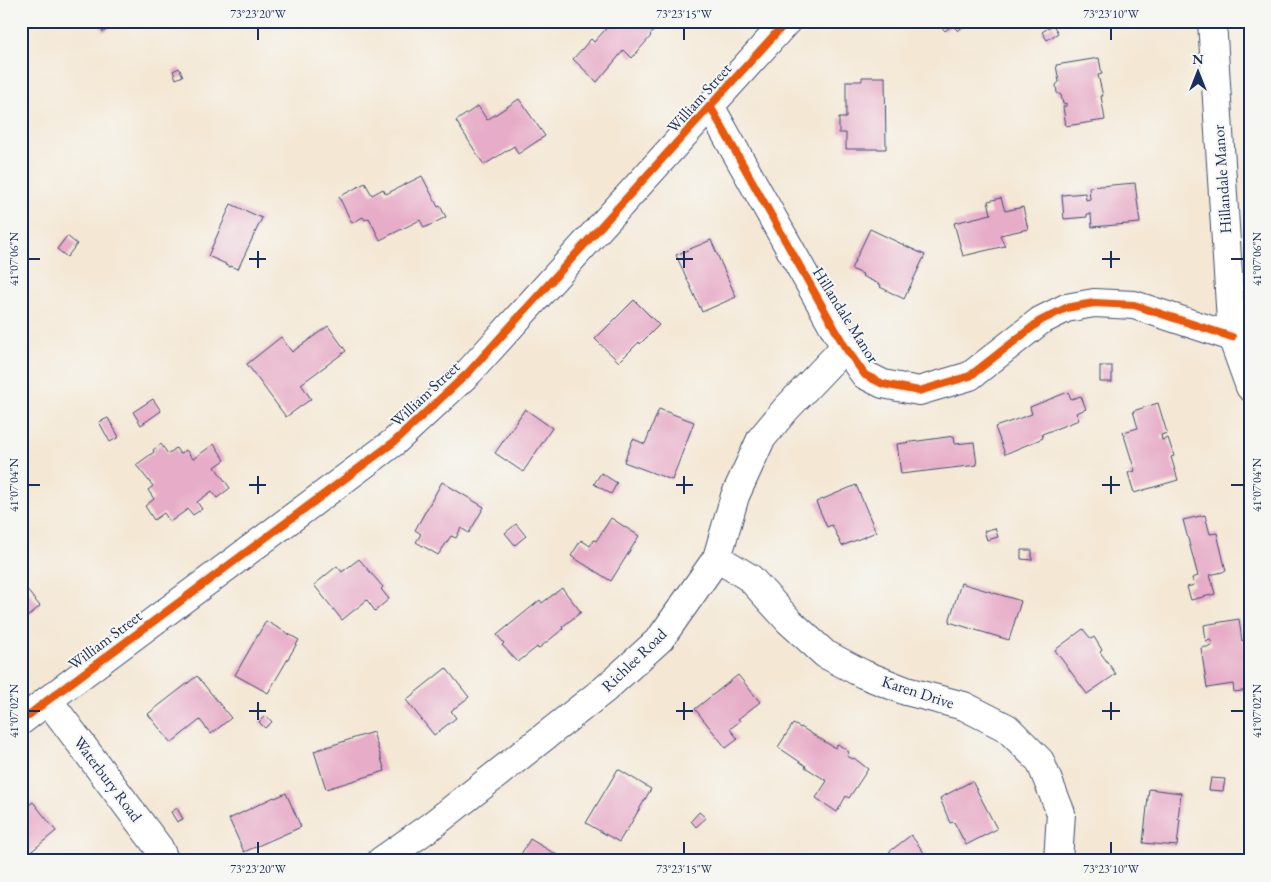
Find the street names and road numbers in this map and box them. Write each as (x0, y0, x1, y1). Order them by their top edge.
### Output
street label: William Street (662, 59, 736, 137)
street label: Hillandale Manor (1208, 123, 1236, 234)
street label: Hillandale Manor (808, 263, 884, 367)
street label: William Street (386, 357, 464, 431)
street label: William Street (64, 605, 146, 675)
street label: Richlee Road (597, 623, 672, 696)
street label: Karen Drive (879, 670, 957, 714)
street label: Waterbury Road (69, 732, 148, 827)

